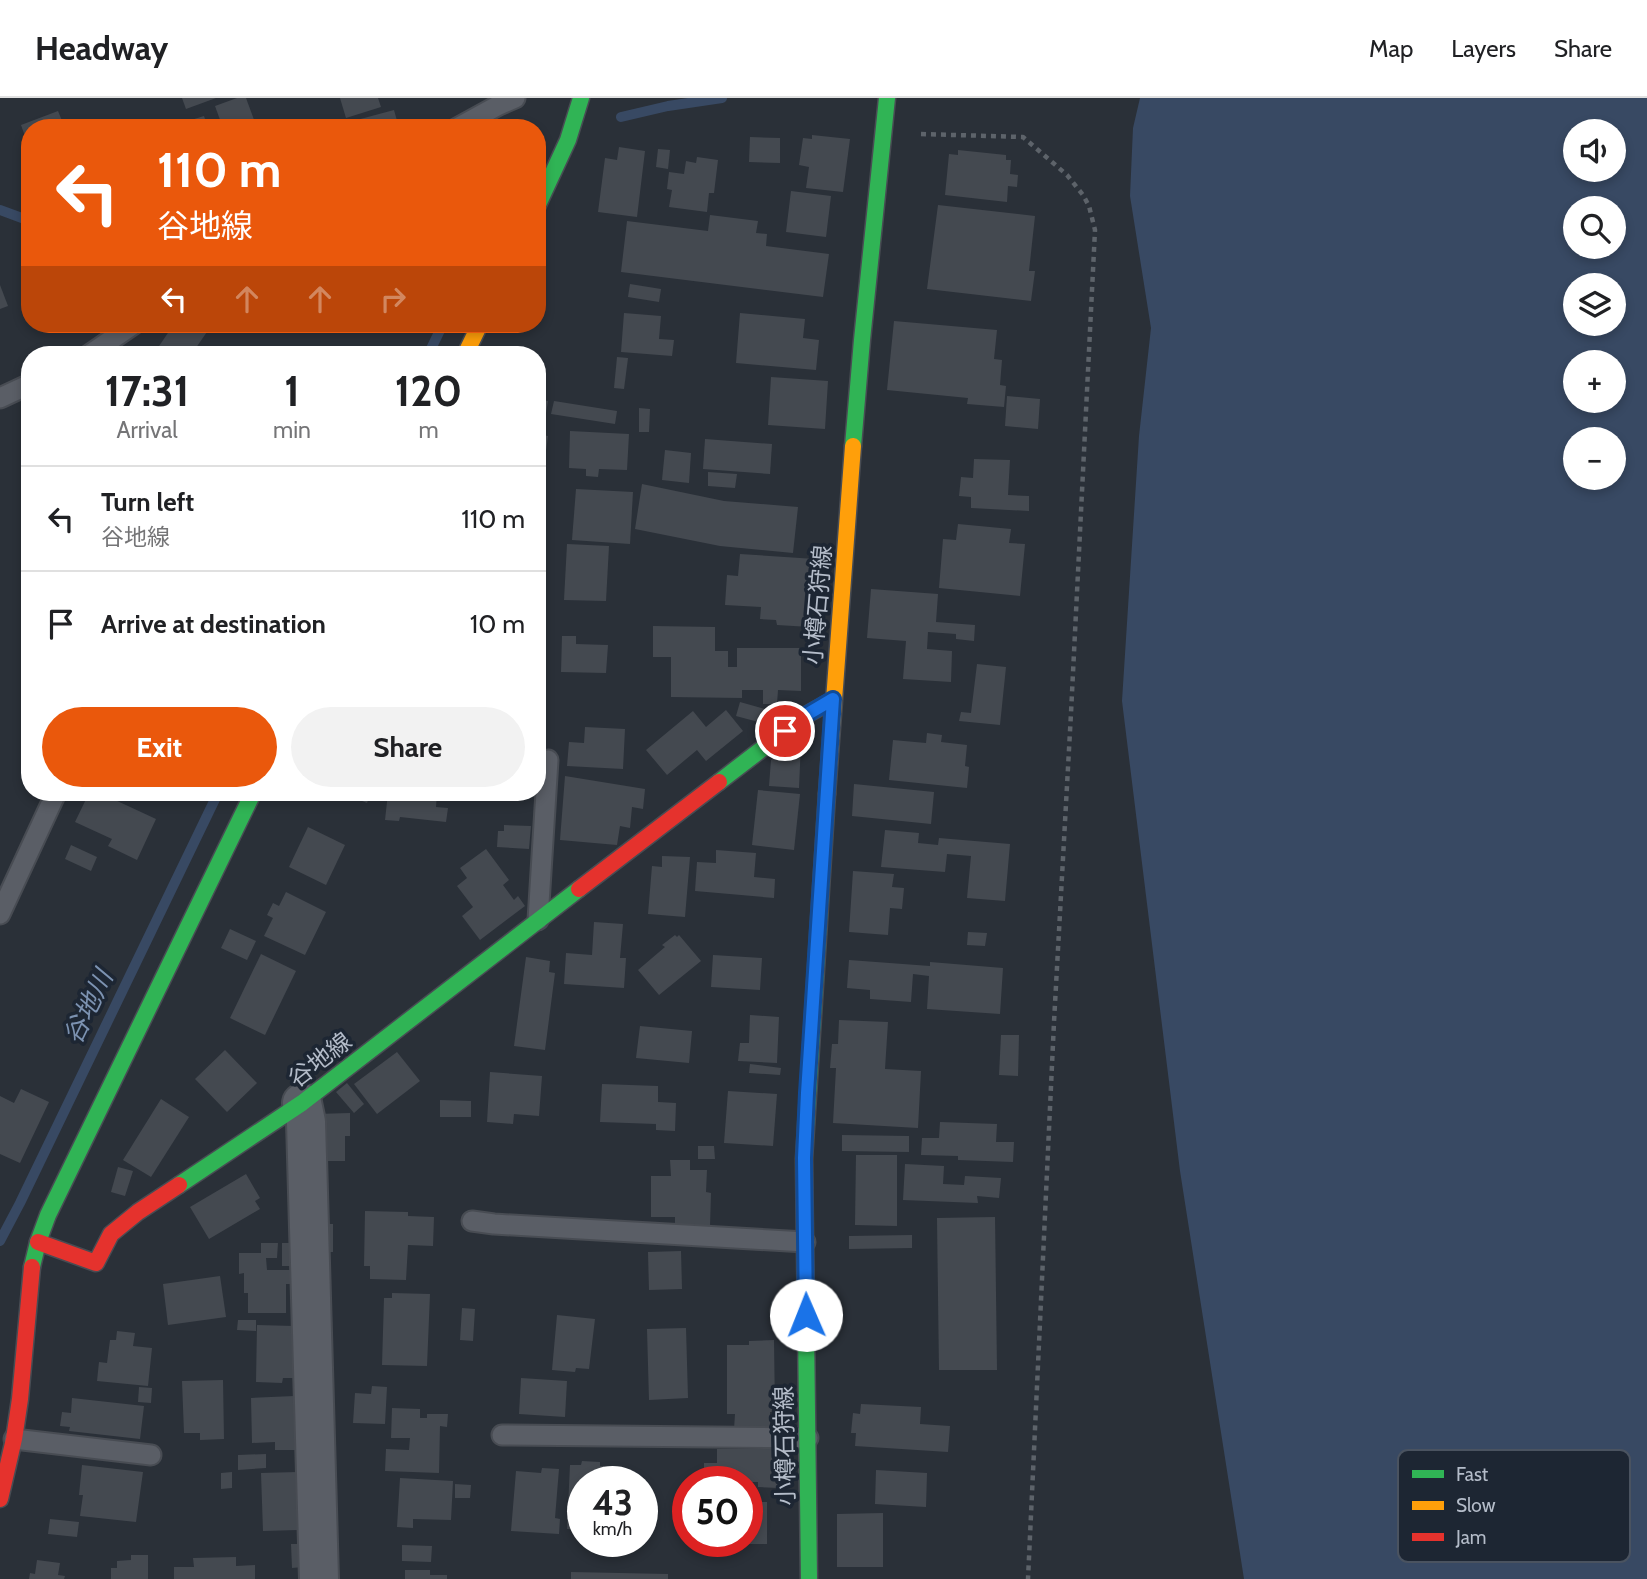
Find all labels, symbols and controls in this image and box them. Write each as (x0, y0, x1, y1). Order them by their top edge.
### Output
text: Headway (35, 28, 168, 68)
text: Map (1369, 34, 1413, 63)
text: Layers (1451, 34, 1516, 63)
text: Share (1554, 34, 1612, 63)
map controls (1563, 119, 1626, 490)
button: sound (1563, 119, 1626, 182)
text: 110 m (157, 140, 281, 199)
icon: left (42, 147, 133, 238)
button: search (1563, 196, 1626, 259)
text: 谷地線 (157, 206, 253, 245)
button: layers (1563, 273, 1626, 336)
icon: left (155, 280, 193, 318)
icon: ahead (228, 280, 266, 318)
icon: ahead (301, 280, 339, 318)
icon: right (374, 280, 412, 318)
button: + (1563, 350, 1626, 413)
text: 17:31 (105, 365, 189, 417)
text: 1 (284, 365, 300, 417)
text: 120 (395, 365, 462, 417)
text: Arrival (116, 416, 178, 444)
text: min (273, 416, 311, 444)
text: m (418, 416, 439, 444)
button: − (1563, 427, 1626, 490)
text: Turn left (101, 486, 194, 518)
icon: left (42, 500, 80, 538)
text: 110 m (461, 503, 525, 535)
text: 谷地線 (101, 523, 170, 551)
street label: 小樽石狩線 (798, 544, 837, 666)
icon: arrive (42, 605, 80, 643)
text: Arrive at destination (101, 608, 326, 640)
text: 10 m (470, 608, 525, 640)
pin (755, 701, 815, 761)
button: Exit (42, 707, 277, 787)
button: Share (291, 707, 525, 787)
icon: arrive (766, 712, 804, 750)
water label: 谷地川 (57, 962, 121, 1049)
street label: 谷地線 (282, 1026, 357, 1093)
position arrow (769, 1278, 843, 1352)
street label: 小樽石狩線 (769, 1386, 800, 1506)
legend (1398, 1450, 1630, 1562)
text: Fast (1456, 1463, 1489, 1486)
speed limit sign: 50 (672, 1466, 763, 1557)
text: 43 (592, 1481, 633, 1524)
text: Slow (1456, 1494, 1496, 1517)
text: km/h (593, 1518, 632, 1540)
text: Jam (1455, 1526, 1486, 1549)

